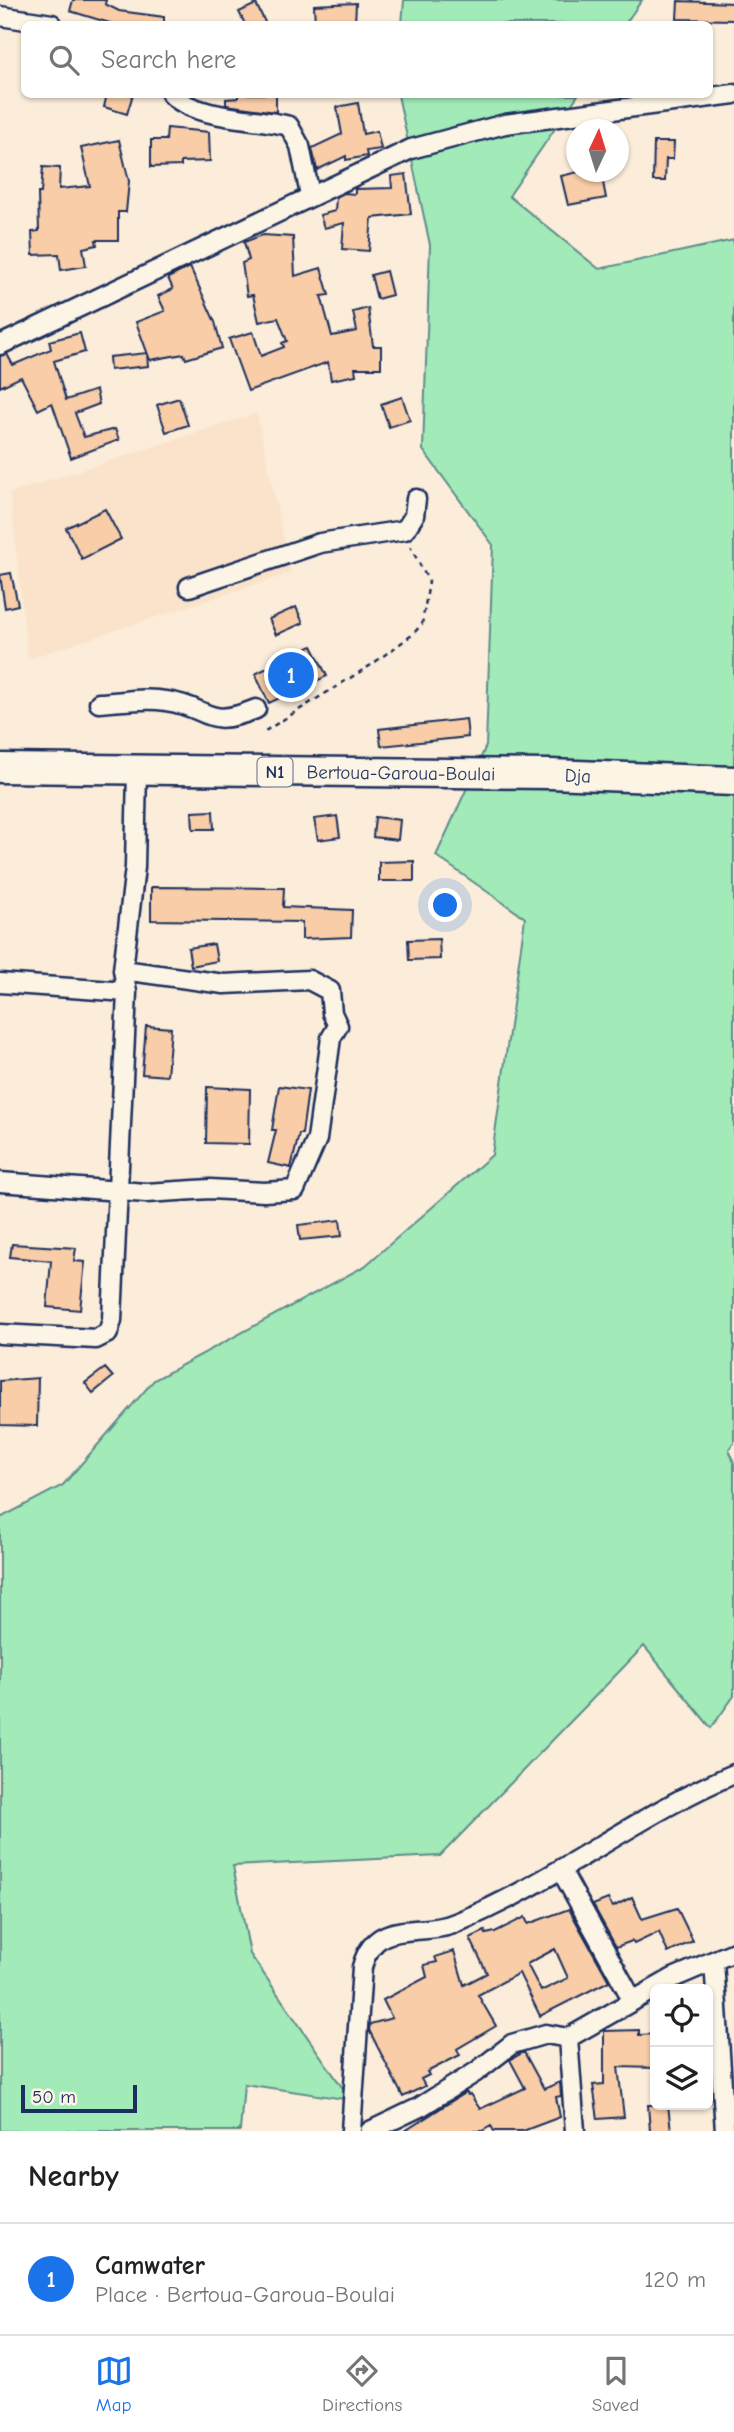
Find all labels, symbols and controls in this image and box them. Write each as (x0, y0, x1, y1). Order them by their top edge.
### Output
search box (21, 21, 713, 98)
icon: search (45, 41, 83, 79)
text: Search here (101, 45, 236, 75)
north arrow (566, 119, 629, 182)
pin: 1 (268, 649, 314, 701)
road number: N1 (258, 758, 292, 786)
street label: Bertoua-Garoua-Boulai (306, 761, 495, 785)
street label: Dja (564, 765, 591, 788)
your location (428, 888, 462, 922)
map controls (650, 1984, 713, 2110)
button: locate (650, 1984, 713, 2047)
button: layers (650, 2047, 713, 2110)
scale bar (21, 2082, 136, 2114)
text: 50 m (32, 2086, 76, 2108)
text: Nearby (28, 2159, 119, 2194)
text: Camwater (95, 2251, 205, 2281)
text: 1 (46, 2266, 56, 2293)
text: 120 m (644, 2266, 706, 2293)
text: Place · Bertoua-Garoua-Boulai (95, 2281, 395, 2308)
tab: Map (95, 2352, 133, 2416)
tab: Directions (322, 2352, 402, 2416)
tab: Saved (592, 2352, 639, 2416)

